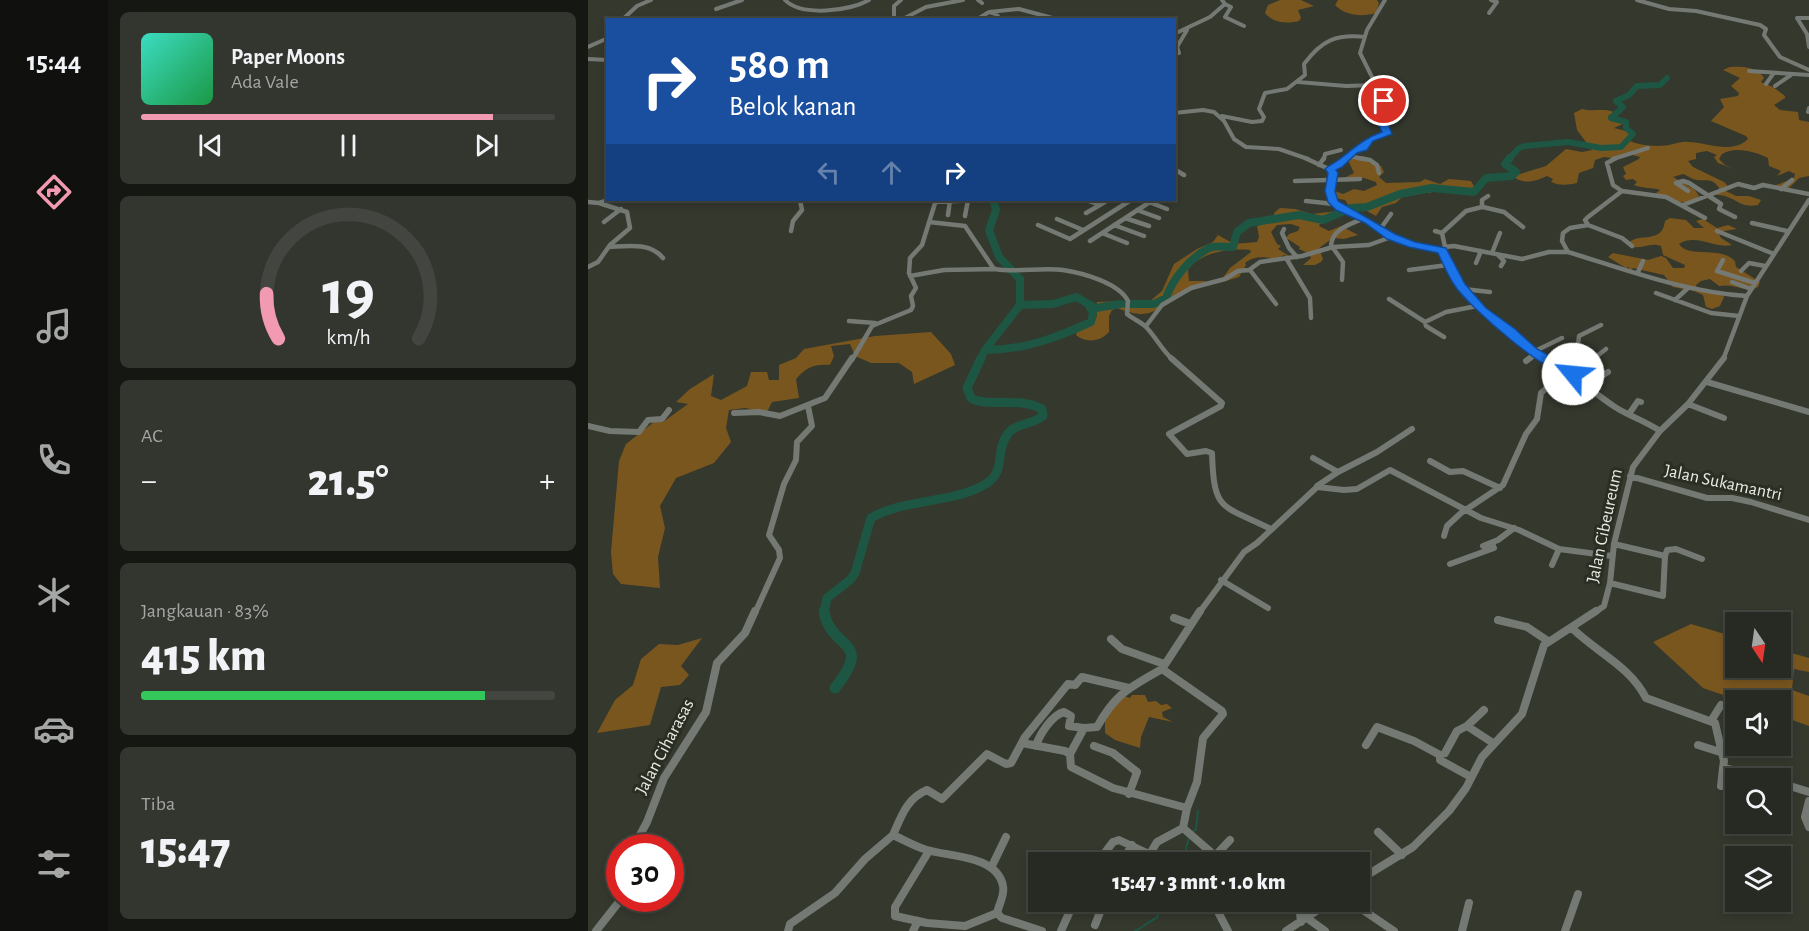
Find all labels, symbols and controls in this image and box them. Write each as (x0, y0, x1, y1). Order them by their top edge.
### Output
icon: right (630, 42, 708, 120)
text: 580 m (729, 44, 830, 86)
text: Paper Moons (231, 46, 345, 68)
text: 15:44 (27, 48, 81, 75)
text: Ada Vale (231, 72, 299, 92)
pin (1358, 75, 1409, 126)
icon: arrive (1367, 84, 1400, 117)
text: Belok kanan (729, 93, 856, 120)
icon: previous (194, 129, 227, 162)
icon: pause (332, 129, 365, 162)
icon: next (470, 129, 503, 162)
icon: left (812, 156, 845, 189)
icon: ahead (875, 156, 908, 189)
icon: right (938, 156, 971, 189)
icon: directions (33, 171, 75, 213)
text: 19 (322, 263, 374, 325)
icon: music (33, 305, 75, 347)
text: km/h (326, 327, 370, 348)
position arrow (1541, 342, 1605, 406)
text: AC (141, 426, 163, 446)
icon: phone (33, 439, 75, 481)
text: 21.5° (307, 459, 389, 504)
street label: Jalan Sukamantri (1663, 462, 1783, 504)
text: − (141, 465, 157, 498)
text: + (539, 465, 555, 498)
street label: Jalan Cibeureum (1584, 467, 1626, 585)
icon: climate (33, 574, 75, 616)
text: Jangkauan · 83% (141, 601, 269, 621)
north arrow (1725, 612, 1791, 678)
map controls (1725, 612, 1791, 912)
text: 415 km (141, 634, 266, 679)
button: sound (1725, 690, 1791, 756)
street label: Jalan Ciharasas (632, 696, 698, 798)
icon: car (33, 708, 75, 750)
button: search (1725, 768, 1791, 834)
text: Tiba (141, 794, 175, 814)
text: 15:47 (141, 827, 230, 872)
speed limit sign: 30 (606, 834, 684, 912)
icon: filters (33, 843, 75, 885)
button: layers (1725, 846, 1791, 912)
text: 15:47 · 3 mnt · 1.0 km (1112, 871, 1286, 893)

